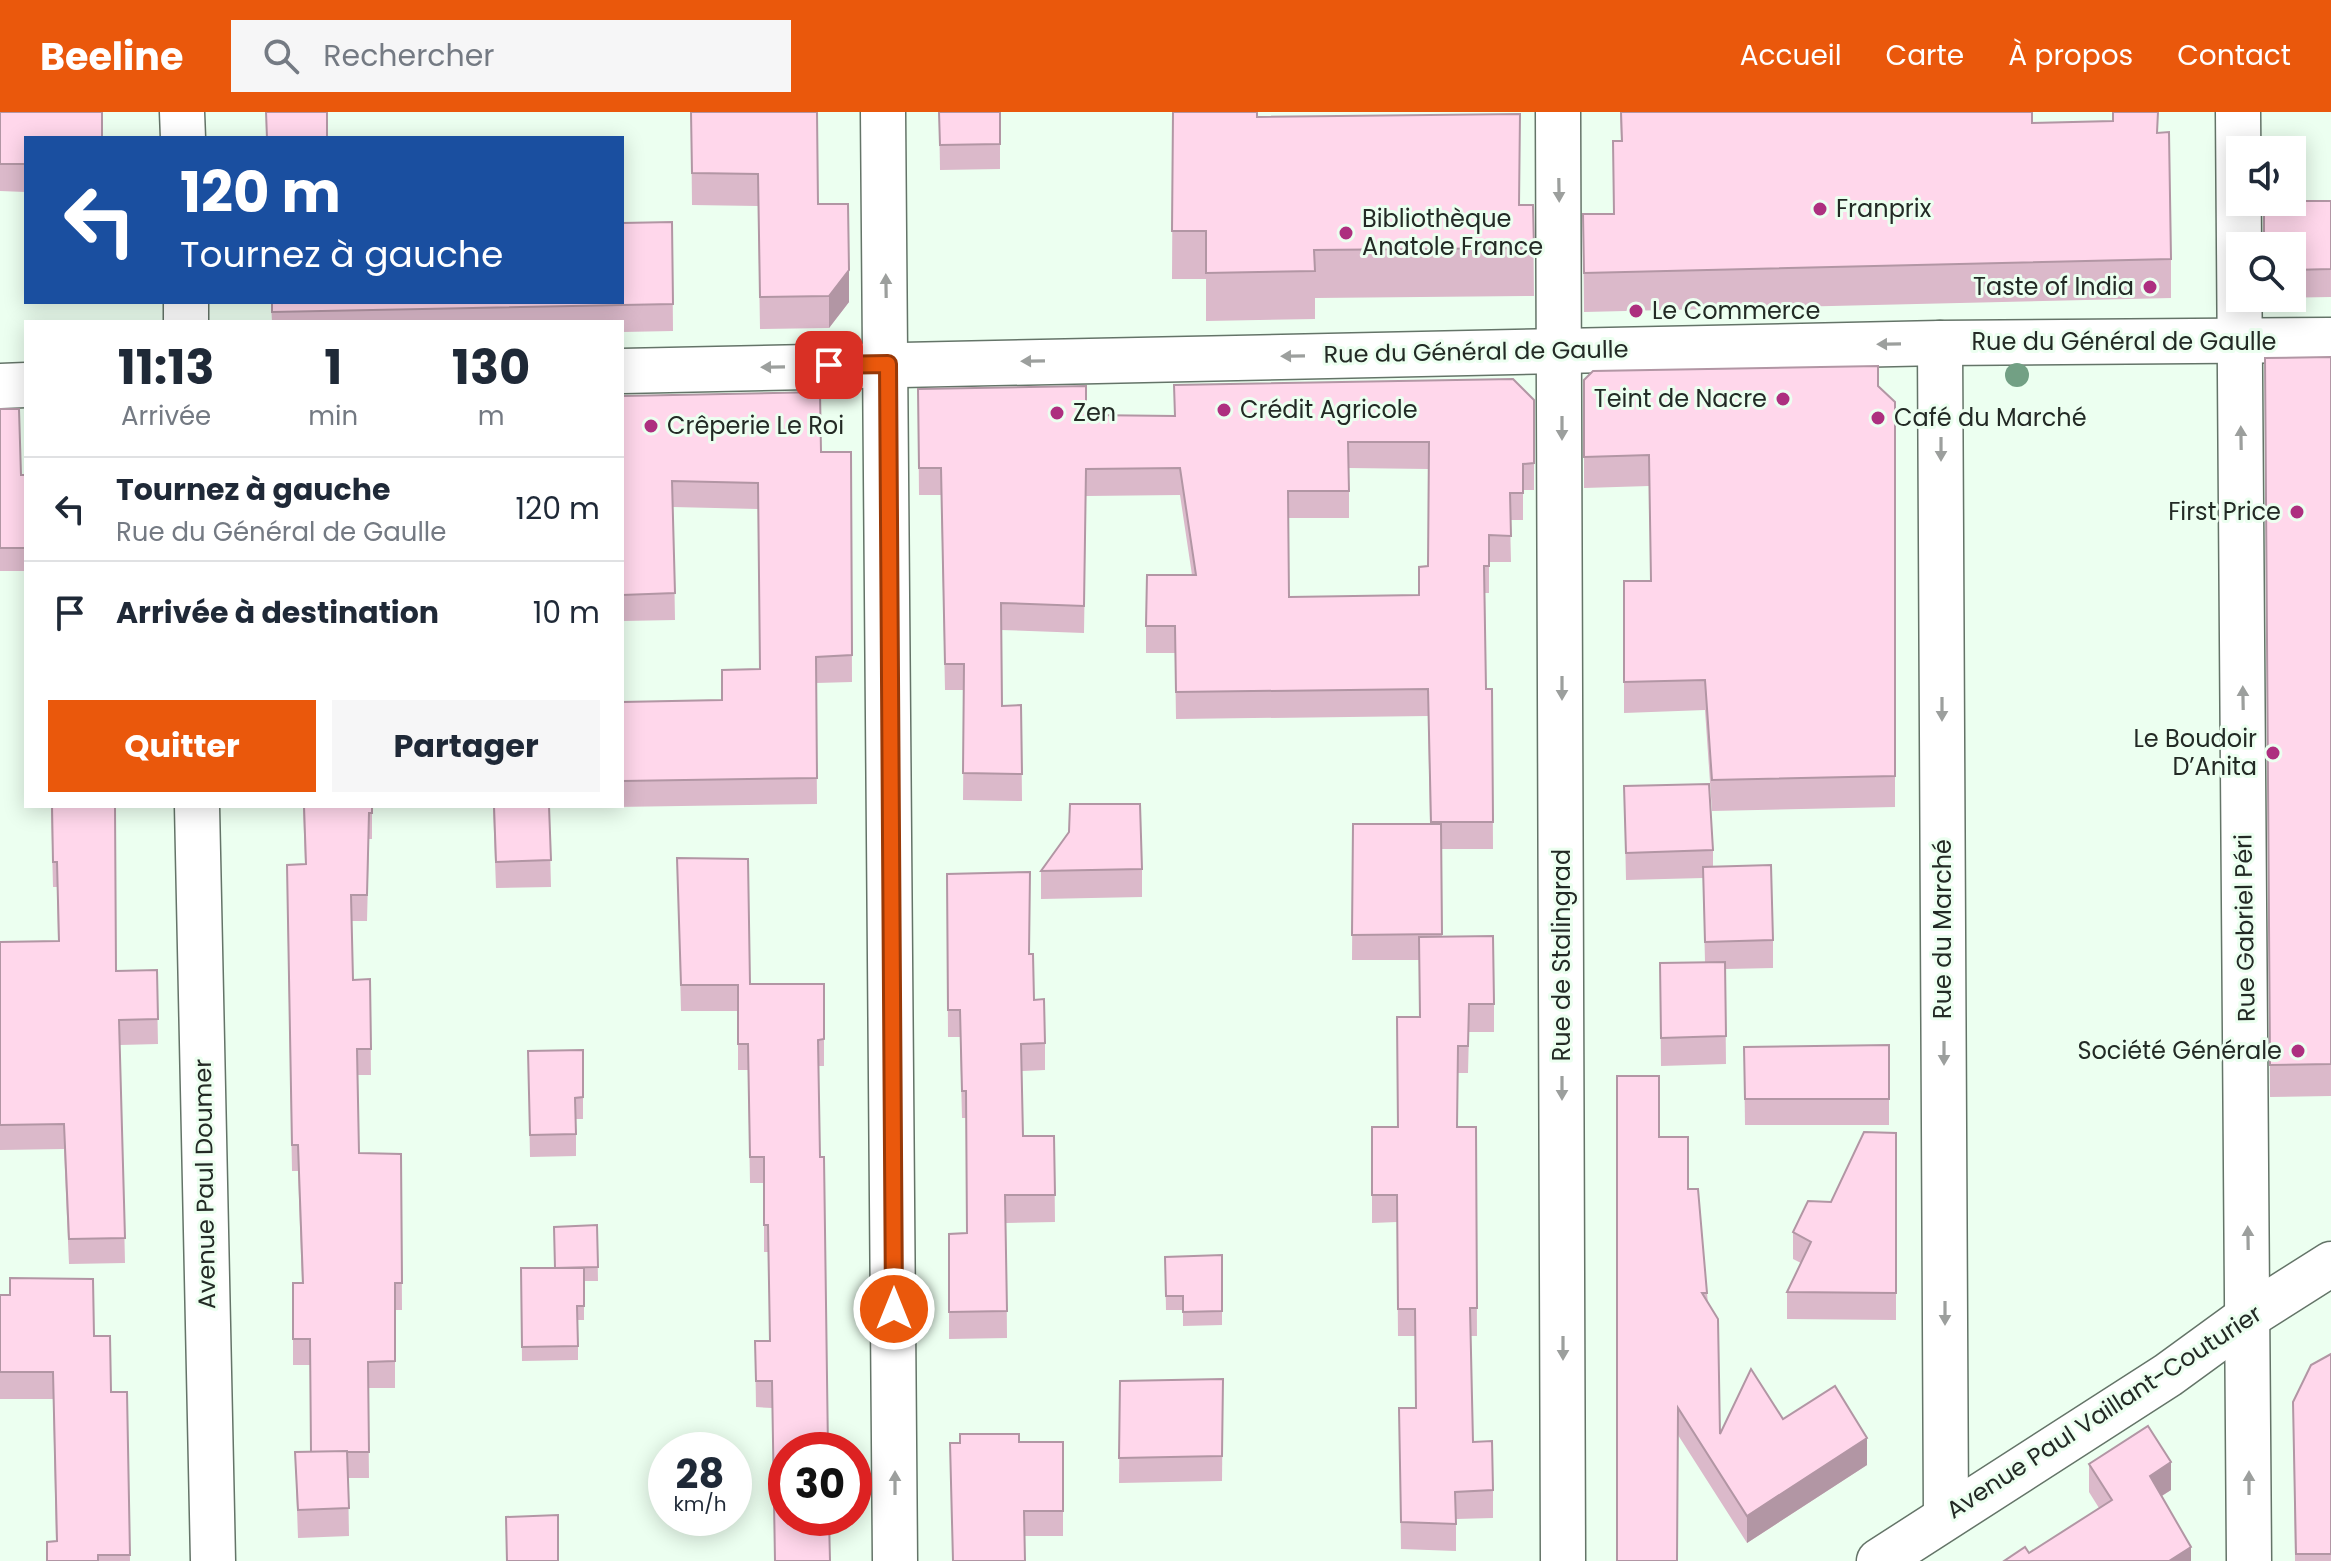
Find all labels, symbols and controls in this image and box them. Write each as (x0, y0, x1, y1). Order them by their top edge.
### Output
search box (231, 20, 791, 92)
text: Beeline (40, 30, 183, 83)
icon: search (259, 34, 303, 78)
text: Rechercher (323, 34, 495, 77)
text: Accueil (1740, 36, 1842, 75)
text: Carte (1886, 36, 1964, 75)
text: À propos (2008, 36, 2133, 75)
text: Contact (2177, 36, 2291, 75)
map controls (2226, 136, 2306, 312)
button: sound (2226, 136, 2306, 216)
text: 120 m (180, 153, 341, 232)
icon: left (48, 168, 152, 272)
one-way arrow (1553, 178, 1566, 203)
place label: Franprix (1836, 192, 1932, 225)
marker: Franprix (1811, 200, 1829, 218)
place label: Bibliothèque Anatole France (1362, 202, 1543, 263)
marker: Bibliothèque Anatole France (1337, 224, 1355, 242)
text: Tournez à gauche (180, 229, 503, 280)
button: search (2226, 232, 2306, 312)
place label: Taste of India (1973, 270, 2134, 303)
one-way arrow (880, 273, 893, 298)
marker: Taste of India (2141, 278, 2159, 296)
place label: Le Commerce (1652, 294, 1820, 327)
marker: Le Commerce (1627, 302, 1645, 320)
street label: Rue du Général de Gaulle (1972, 325, 2276, 358)
pin (795, 331, 863, 399)
street label: Rue du Général de Gaulle (1323, 332, 1629, 371)
text: 11:13 (118, 334, 215, 401)
text: 1 (324, 334, 342, 401)
text: 130 (452, 334, 530, 401)
one-way arrow (1876, 338, 1901, 350)
icon: arrive (807, 343, 851, 387)
one-way arrow (1280, 349, 1305, 362)
one-way arrow (1020, 355, 1045, 367)
one-way arrow (760, 360, 785, 373)
place label: Teint de Nacre (1594, 382, 1767, 415)
marker: Teint de Nacre (1774, 390, 1792, 408)
place label: Crédit Agricole (1240, 393, 1418, 426)
place label: Zen (1073, 396, 1116, 429)
text: Arrivée (121, 398, 211, 434)
text: min (308, 398, 358, 434)
text: m (478, 398, 504, 434)
marker: Crédit Agricole (1215, 401, 1233, 419)
place label: Café du Marché (1894, 401, 2087, 434)
marker: Zen (1048, 404, 1066, 422)
place label: Crêperie Le Roi (667, 409, 844, 442)
marker: Café du Marché (1869, 409, 1887, 427)
one-way arrow (1556, 416, 1568, 441)
marker: Crêperie Le Roi (642, 417, 660, 435)
one-way arrow (2235, 425, 2247, 450)
one-way arrow (1935, 437, 1947, 462)
text: Tournez à gauche (116, 468, 390, 511)
icon: left (48, 487, 92, 531)
text: 120 m (515, 487, 600, 530)
place label: First Price (2168, 495, 2281, 528)
marker: First Price (2288, 503, 2306, 521)
text: Rue du Général de Gaulle (116, 514, 446, 550)
icon: arrive (48, 591, 92, 635)
text: Arrivée à destination (116, 591, 439, 634)
text: 10 m (533, 591, 600, 634)
one-way arrow (1556, 676, 1568, 701)
one-way arrow (2237, 685, 2249, 710)
one-way arrow (1936, 697, 1948, 722)
button: Quitter (48, 700, 316, 792)
button: Partager (332, 700, 600, 792)
place label: Le Boudoir D’Anita (2133, 722, 2257, 783)
marker: Le Boudoir D’Anita (2264, 744, 2282, 762)
street label: Rue Gabriel Péri (2226, 834, 2263, 1022)
street label: Rue du Marché (1926, 839, 1959, 1019)
street label: Rue de Stalingrad (1545, 849, 1578, 1061)
place label: Société Générale (2077, 1034, 2282, 1067)
one-way arrow (1938, 1041, 1950, 1066)
marker: Société Générale (2289, 1042, 2307, 1060)
street label: Avenue Paul Doumer (186, 1058, 223, 1310)
one-way arrow (1556, 1076, 1568, 1101)
one-way arrow (2242, 1225, 2255, 1250)
position arrow (852, 1267, 936, 1351)
street label: Avenue Paul Vaillant-Couturier (1940, 1297, 2268, 1526)
one-way arrow (1939, 1301, 1951, 1326)
one-way arrow (1557, 1336, 1569, 1361)
speed limit sign: 30 (768, 1432, 872, 1536)
text: 28 (676, 1446, 724, 1502)
one-way arrow (889, 1470, 901, 1495)
one-way arrow (2243, 1470, 2255, 1495)
text: km/h (673, 1490, 727, 1518)

